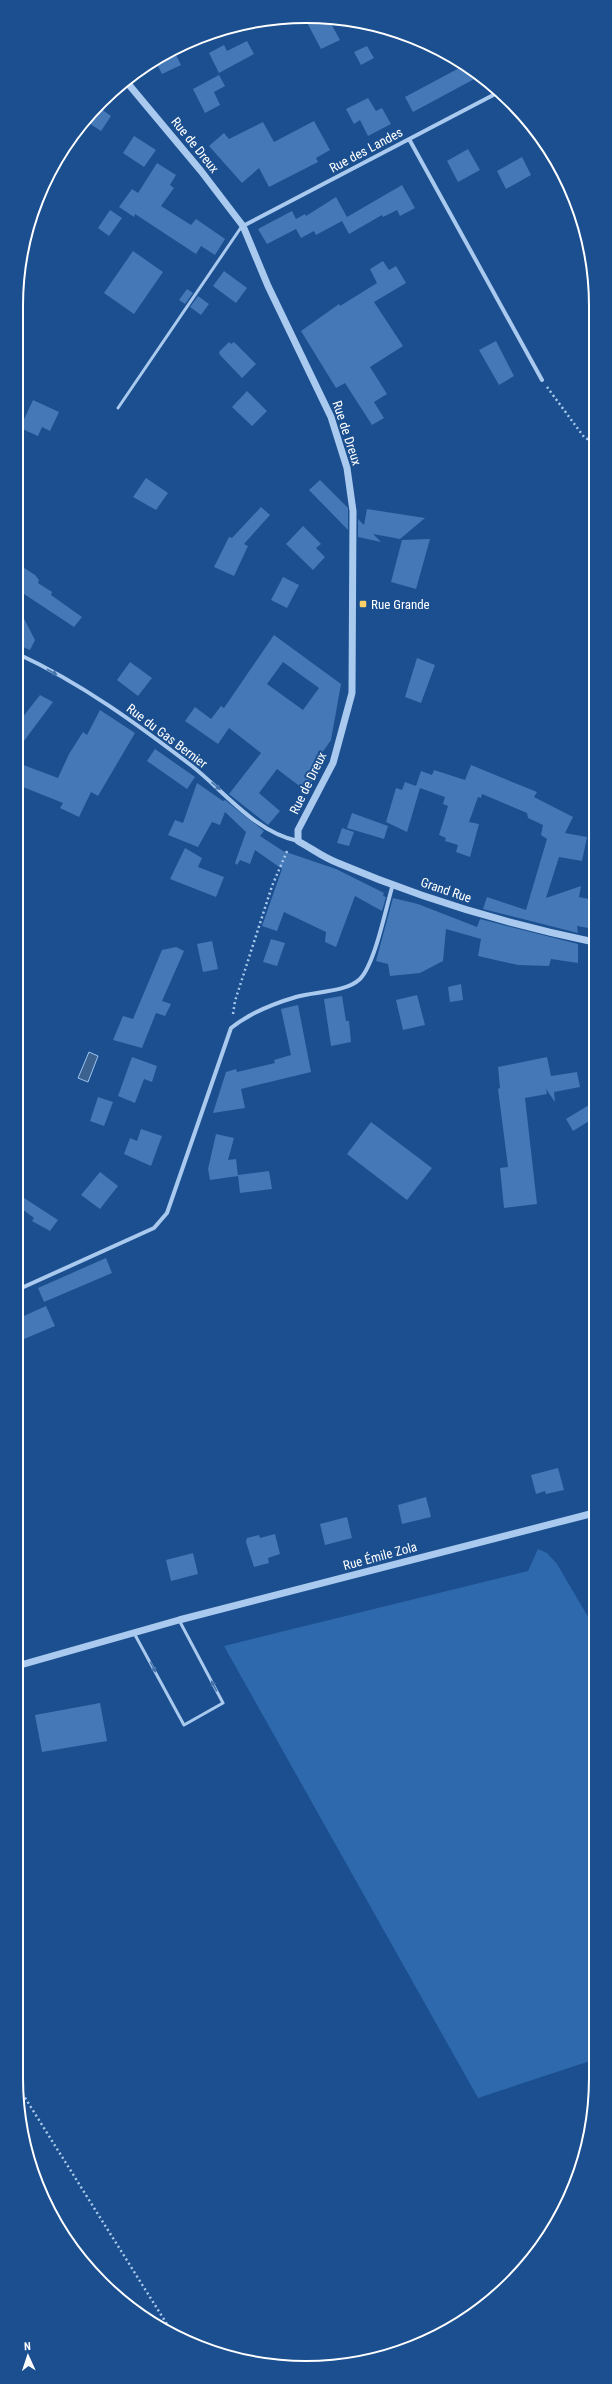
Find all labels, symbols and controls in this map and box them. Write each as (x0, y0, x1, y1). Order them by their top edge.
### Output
street label: Rue de Dreux (168, 114, 222, 176)
street label: Rue des Landes (327, 124, 405, 176)
street label: Rue de Dreux (329, 399, 365, 468)
place label: Rue Grande (371, 597, 430, 612)
marker: Rue Grande (358, 599, 368, 609)
one-way arrow (47, 669, 58, 676)
street label: Rue du Gas Bernier (124, 701, 210, 771)
street label: Rue de Dreux (287, 749, 330, 816)
one-way arrow (211, 782, 221, 791)
street label: Grand Rue (419, 874, 473, 906)
street label: Rue Émile Zola (341, 1539, 419, 1573)
one-way arrow (149, 1661, 156, 1673)
one-way arrow (211, 1680, 217, 1692)
north arrow (8, 2336, 48, 2376)
text: N (24, 2340, 31, 2353)

